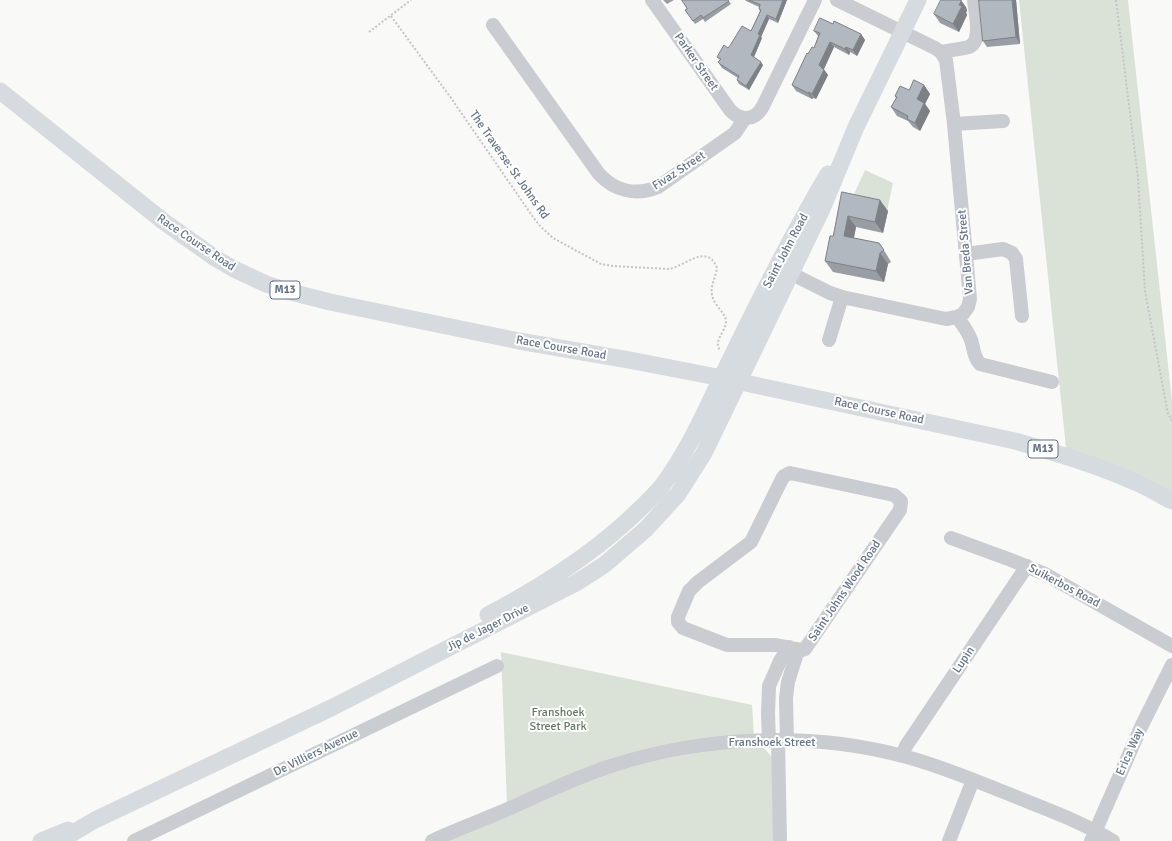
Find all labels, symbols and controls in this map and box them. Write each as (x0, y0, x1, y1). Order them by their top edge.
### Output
street label: Parker Street (671, 30, 721, 94)
street label: The Traverse: St Johns Rd (466, 108, 552, 222)
street label: Fivaz Street (650, 149, 708, 193)
street label: Van Breda Street (955, 209, 977, 295)
street label: Race Course Road (154, 211, 238, 275)
street label: Saint John Road (760, 211, 812, 291)
road number: M13 (270, 281, 300, 299)
street label: Race Course Road (515, 333, 607, 363)
street label: Race Course Road (833, 394, 925, 428)
road number: M13 (1028, 440, 1058, 458)
street label: Saint Johns Wood Road (806, 538, 884, 644)
street label: Suikerbos Road (1026, 561, 1102, 611)
street label: Jip de Jager Drive (445, 601, 531, 655)
street label: Lupin (950, 644, 978, 676)
park label: Franshoek Street Park (530, 706, 586, 734)
street label: De Villiers Avenue (271, 726, 361, 780)
street label: Erica Way (1113, 726, 1147, 778)
street label: Franshoek Street (729, 736, 815, 750)

